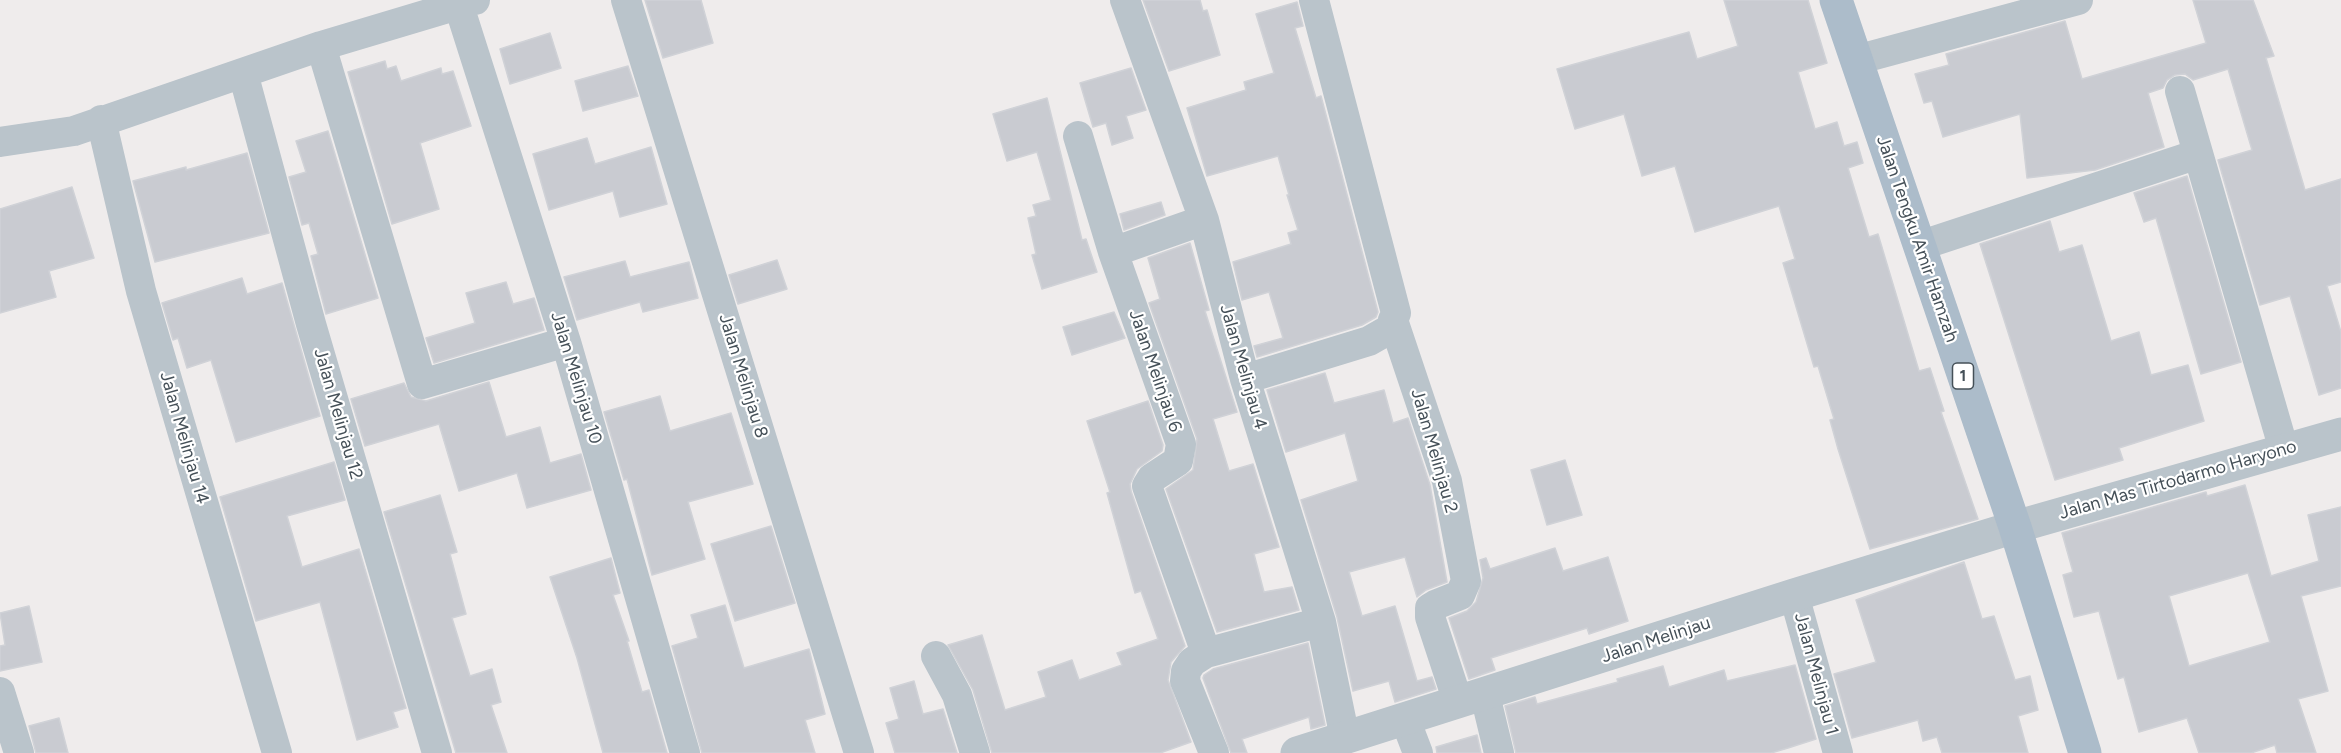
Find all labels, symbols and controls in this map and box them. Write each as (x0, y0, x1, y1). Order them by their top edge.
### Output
street label: Jalan Tengku Amir Hamzah (1871, 133, 1963, 345)
street label: Jalan Melinjau 4 (1215, 302, 1271, 432)
street label: Jalan Melinjau 6 (1124, 307, 1186, 435)
street label: Jalan Melinjau 10 (546, 309, 606, 447)
street label: Jalan Melinjau 8 (714, 311, 772, 441)
street label: Jalan Melinjau 12 (309, 346, 367, 482)
road number: 1 (1952, 363, 1974, 389)
street label: Jalan Melinjau 14 (155, 369, 213, 507)
street label: Jalan Melinjau 2 (1406, 387, 1462, 515)
street label: Jalan Mas Tirtodarmo Haryono (2057, 436, 2299, 524)
street label: Jalan Melinjau 1 (1789, 611, 1843, 737)
street label: Jalan Melinjau (1599, 612, 1713, 668)

